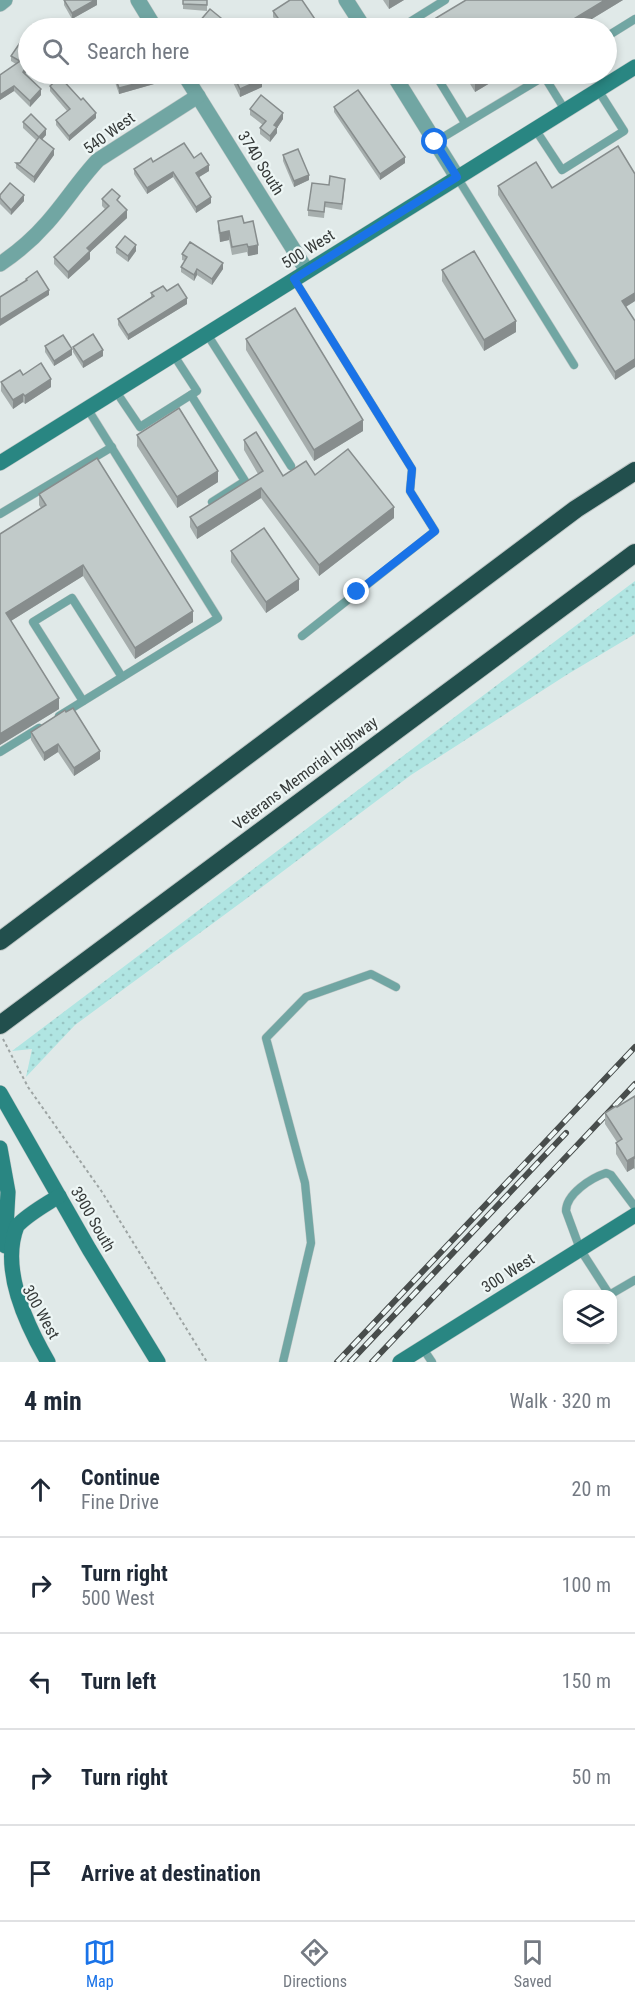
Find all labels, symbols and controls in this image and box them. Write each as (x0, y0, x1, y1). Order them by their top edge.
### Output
search box (18, 18, 617, 84)
icon: search (39, 35, 72, 68)
text: Search here (87, 39, 189, 64)
street label: 540 West (80, 108, 139, 158)
street label: 3740 South (234, 128, 288, 198)
route start (421, 128, 447, 154)
street label: 500 West (278, 225, 338, 273)
route end (343, 578, 369, 604)
street label: Veterans Memorial Highway (229, 712, 381, 834)
street label: 3900 South (67, 1183, 119, 1255)
street label: 300 West (478, 1249, 538, 1297)
street label: 300 West (18, 1282, 64, 1343)
map controls (563, 1290, 617, 1344)
button: layers (563, 1290, 617, 1344)
text: 4 min (24, 1386, 82, 1416)
text: Walk · 320 m (510, 1389, 611, 1413)
text: Continue (81, 1465, 160, 1490)
icon: ahead (24, 1473, 57, 1506)
text: 20 m (572, 1477, 611, 1501)
text: Fine Drive (81, 1490, 159, 1514)
text: Turn right (81, 1561, 168, 1586)
icon: right (24, 1569, 57, 1602)
text: 100 m (562, 1573, 611, 1597)
text: 500 West (81, 1586, 155, 1610)
icon: left (24, 1665, 57, 1698)
text: Turn left (81, 1669, 156, 1694)
text: 150 m (562, 1669, 611, 1693)
icon: right (24, 1761, 57, 1794)
text: Turn right (81, 1765, 168, 1790)
text: 50 m (572, 1765, 611, 1789)
icon: arrive (24, 1857, 57, 1890)
text: Arrive at destination (81, 1861, 261, 1886)
tab: Map (83, 1936, 116, 1991)
tab: Directions (283, 1936, 347, 1991)
tab: Saved (514, 1936, 552, 1991)

